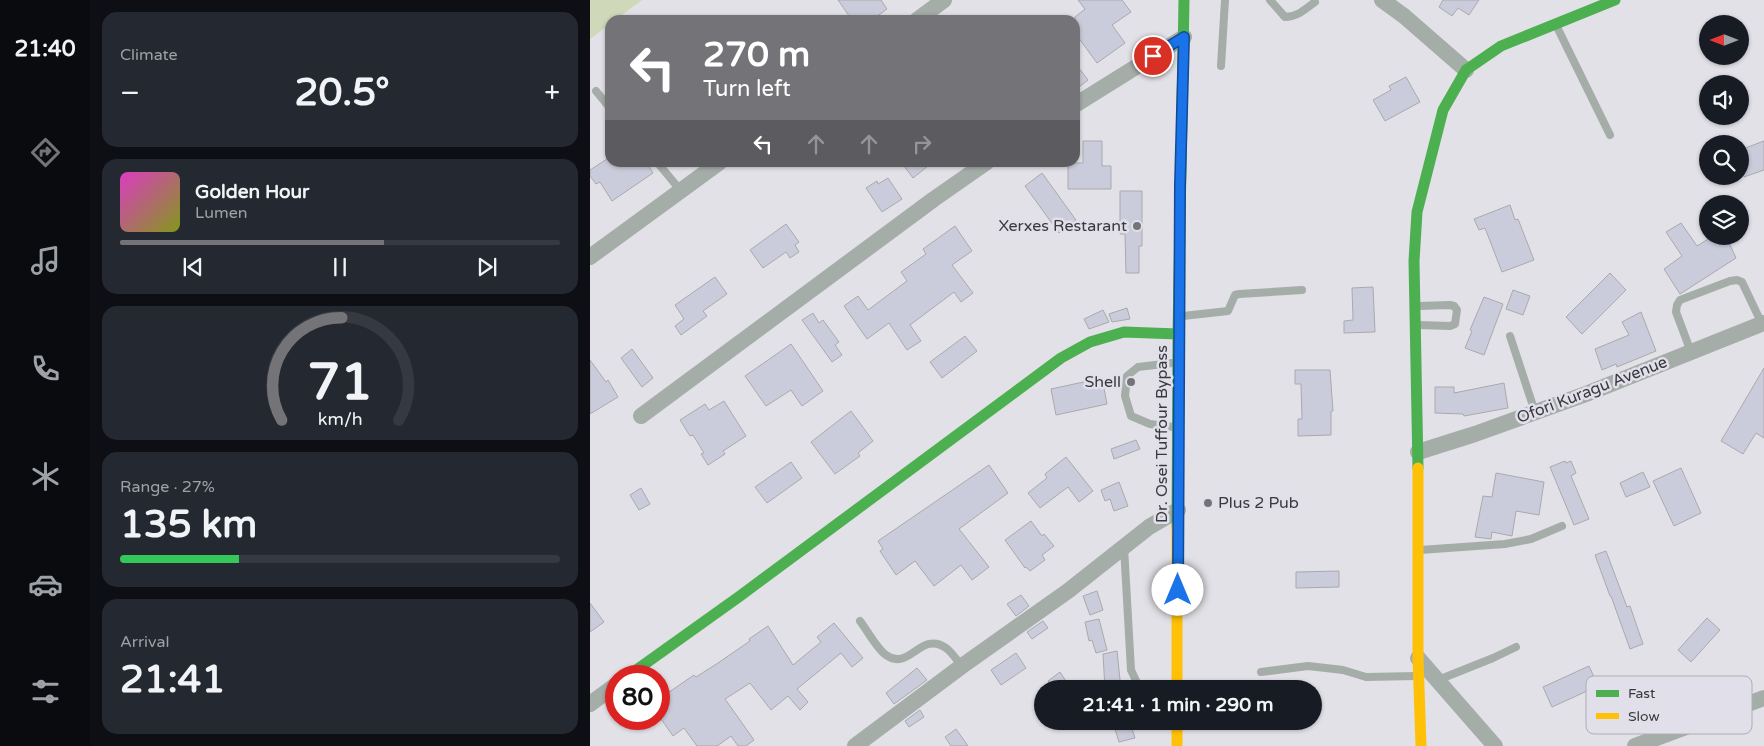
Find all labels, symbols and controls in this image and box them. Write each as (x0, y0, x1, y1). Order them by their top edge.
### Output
north arrow (1699, 15, 1749, 65)
map controls (1699, 15, 1749, 245)
text: 270 m (703, 34, 810, 76)
icon: left (620, 35, 685, 100)
pin (1132, 35, 1174, 77)
text: 21:40 (15, 36, 75, 62)
icon: arrive (1139, 42, 1167, 70)
text: Climate (120, 45, 178, 65)
text: 20.5° (295, 70, 390, 116)
button: sound (1699, 75, 1749, 125)
text: − (120, 76, 140, 110)
text: + (544, 76, 560, 110)
text: Turn left (703, 76, 791, 102)
icon: left (749, 130, 777, 158)
icon: ahead (802, 130, 830, 158)
icon: ahead (855, 130, 883, 158)
icon: right (908, 130, 936, 158)
icon: directions (28, 135, 63, 170)
button: search (1699, 135, 1749, 185)
text: Golden Hour (195, 181, 309, 203)
button: layers (1699, 195, 1749, 245)
text: Lumen (195, 203, 247, 223)
place label: Xerxes Restarant (998, 216, 1127, 236)
marker: Xerxes Restarant (1131, 220, 1143, 232)
icon: music (28, 243, 63, 278)
icon: previous (179, 253, 207, 281)
icon: pause (326, 253, 354, 281)
icon: next (473, 253, 501, 281)
street label: Dr. Osei Tuffour Bypass (1152, 345, 1172, 523)
icon: phone (28, 351, 63, 386)
text: 71 (307, 351, 373, 414)
street label: Ofori Kuragu Avenue (1514, 352, 1670, 428)
place label: Shell (1085, 372, 1121, 392)
marker: Shell (1125, 376, 1137, 388)
text: km/h (318, 409, 362, 430)
icon: climate (28, 459, 63, 494)
text: Range · 27% (120, 477, 215, 497)
place label: Plus 2 Pub (1218, 493, 1299, 513)
marker: Plus 2 Pub (1202, 497, 1214, 509)
text: 135 km (120, 502, 257, 548)
position arrow (1151, 563, 1203, 615)
icon: car (28, 567, 63, 602)
text: Arrival (120, 632, 169, 652)
text: 21:41 (120, 657, 225, 703)
speed limit sign: 80 (605, 665, 670, 730)
icon: filters (28, 674, 63, 709)
legend (1586, 676, 1752, 734)
text: Fast (1628, 685, 1656, 702)
text: 21:41 · 1 min · 290 m (1082, 694, 1274, 716)
text: Slow (1628, 708, 1660, 725)

